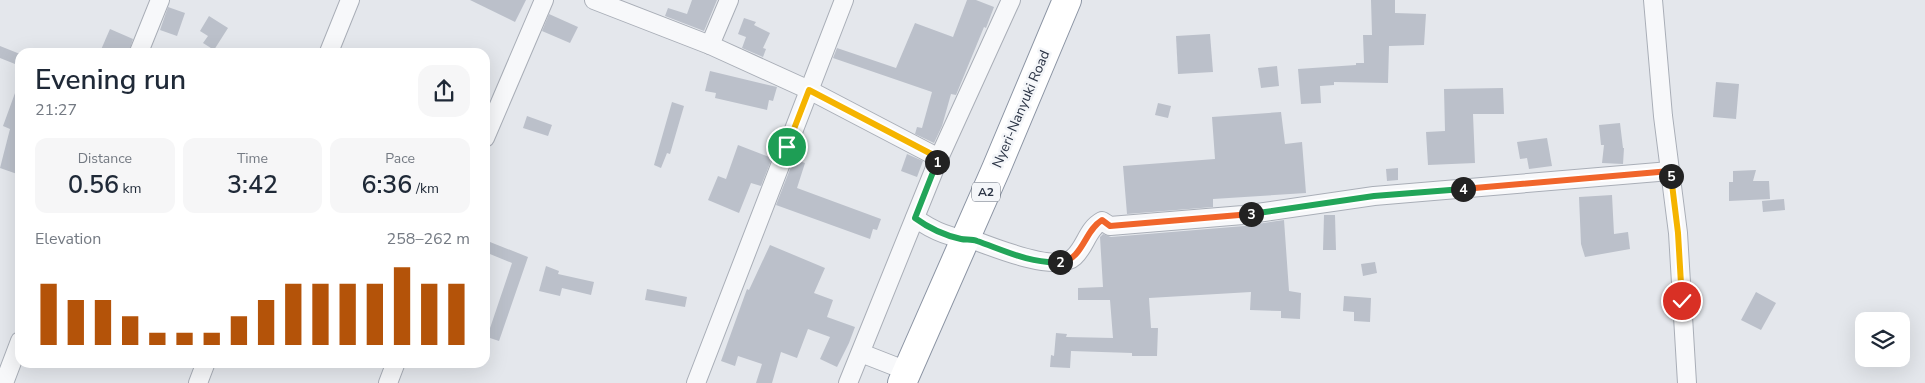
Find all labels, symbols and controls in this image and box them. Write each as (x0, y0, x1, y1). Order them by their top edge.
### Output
street label: Nyeri-Nanyuki Road (988, 47, 1054, 171)
text: Evening run (35, 61, 186, 99)
button: share (418, 65, 470, 117)
text: 21:27 (35, 99, 77, 121)
pin (766, 126, 808, 168)
icon: arrive (773, 133, 801, 161)
text: Distance (78, 149, 132, 168)
text: Time (237, 149, 268, 168)
text: Pace (385, 149, 415, 168)
pin: 1 (924, 150, 950, 174)
text: 1 (933, 153, 942, 172)
pin: 5 (1658, 164, 1684, 188)
text: 5 (1667, 167, 1676, 186)
text: 0.56 (68, 168, 119, 202)
text: 3:42 (227, 168, 278, 202)
text: 6:36 (361, 168, 412, 202)
pin: 4 (1450, 176, 1476, 202)
text: km (119, 179, 142, 198)
text: /km (412, 179, 439, 198)
text: 4 (1459, 180, 1468, 199)
road number: A2 (972, 182, 1000, 202)
pin: 3 (1238, 202, 1264, 226)
text: 3 (1247, 205, 1256, 224)
text: Elevation (35, 228, 101, 250)
text: 258–262 m (387, 228, 470, 250)
pin: 2 (1048, 250, 1072, 274)
text: 2 (1056, 253, 1065, 272)
pin (1661, 280, 1703, 322)
icon: check (1668, 287, 1696, 315)
map controls (1855, 312, 1910, 367)
button: layers (1855, 312, 1910, 367)

